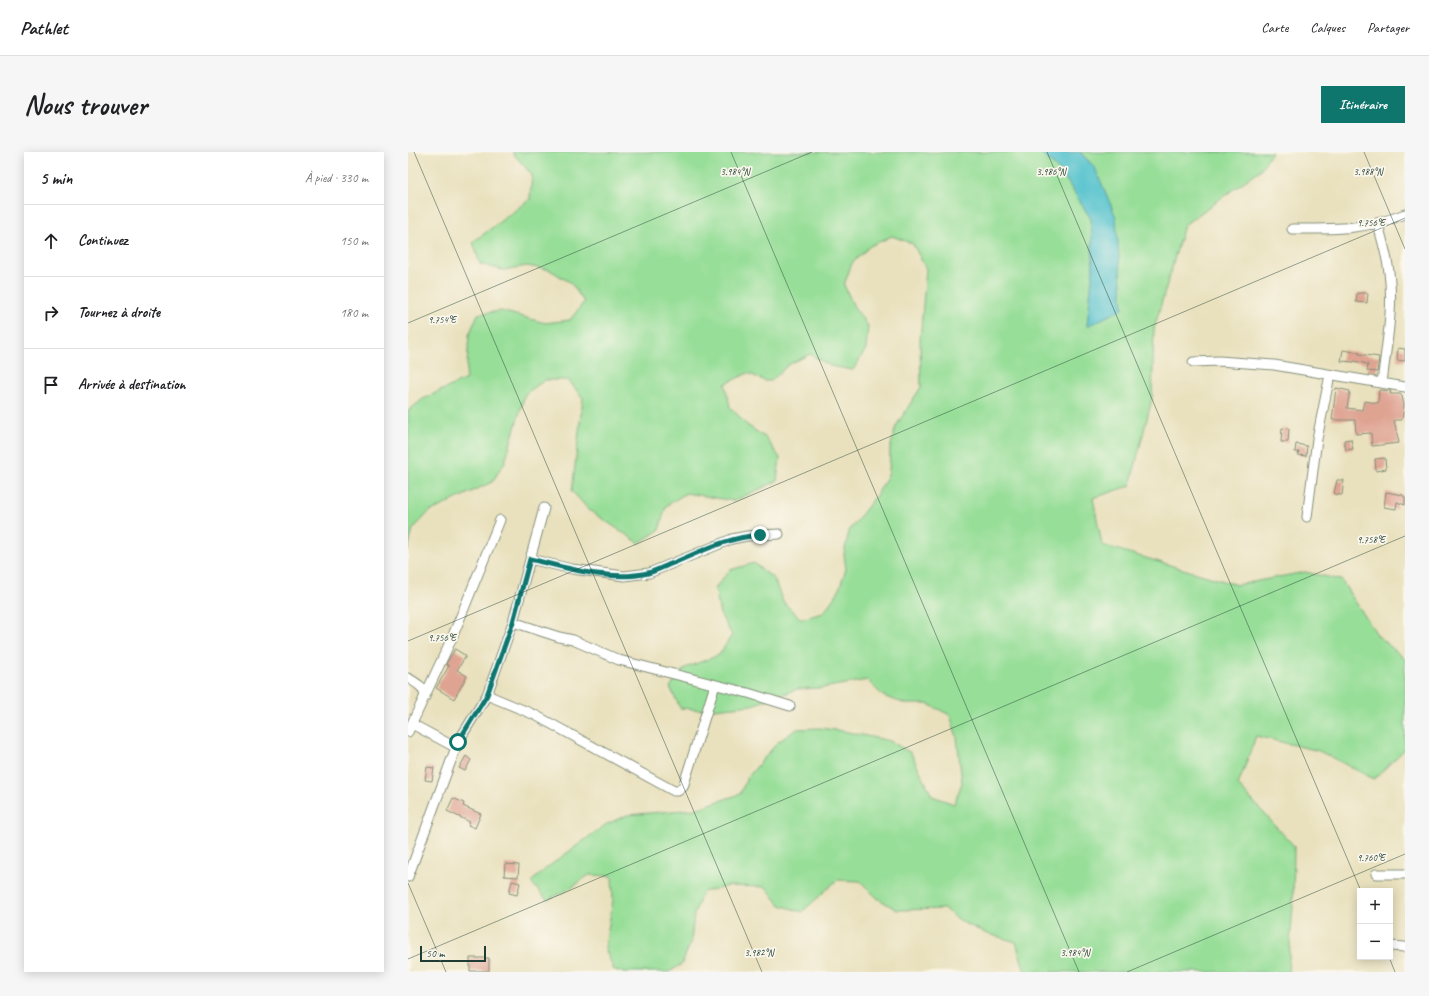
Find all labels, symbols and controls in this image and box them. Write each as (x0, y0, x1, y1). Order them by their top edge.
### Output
text: Pathlet (20, 16, 68, 40)
text: Carte (1261, 19, 1288, 36)
text: Calques (1310, 19, 1345, 36)
text: Partager (1367, 19, 1409, 36)
button: Itinéraire (1321, 86, 1405, 123)
text: Nous trouver (24, 87, 147, 122)
text: 3.984°N (721, 165, 751, 178)
text: 3.986°N (1037, 165, 1067, 178)
text: 3.988°N (1354, 165, 1384, 178)
text: 5 min (40, 168, 72, 189)
text: À pied · 330 m (305, 170, 368, 186)
text: 9.756°E (1357, 216, 1387, 229)
icon: ahead (40, 230, 62, 252)
text: Continuez (78, 231, 128, 250)
text: 150 m (340, 233, 368, 249)
icon: right (40, 302, 62, 324)
text: Tournez à droite (78, 303, 160, 322)
text: 180 m (340, 305, 368, 321)
text: 9.754°E (428, 313, 458, 326)
icon: arrive (40, 374, 62, 396)
text: Arrivée à destination (78, 375, 186, 394)
route end (751, 526, 769, 544)
text: 9.758°E (1357, 533, 1387, 546)
text: 9.756°E (428, 631, 458, 644)
route start (449, 733, 467, 751)
text: 9.760°E (1357, 851, 1387, 864)
map controls (1357, 888, 1393, 960)
button: + (1357, 888, 1393, 924)
button: − (1357, 924, 1393, 960)
scale bar (420, 944, 486, 963)
text: 50 m (426, 946, 445, 960)
text: 3.982°N (745, 946, 775, 959)
text: 3.984°N (1061, 946, 1091, 959)

